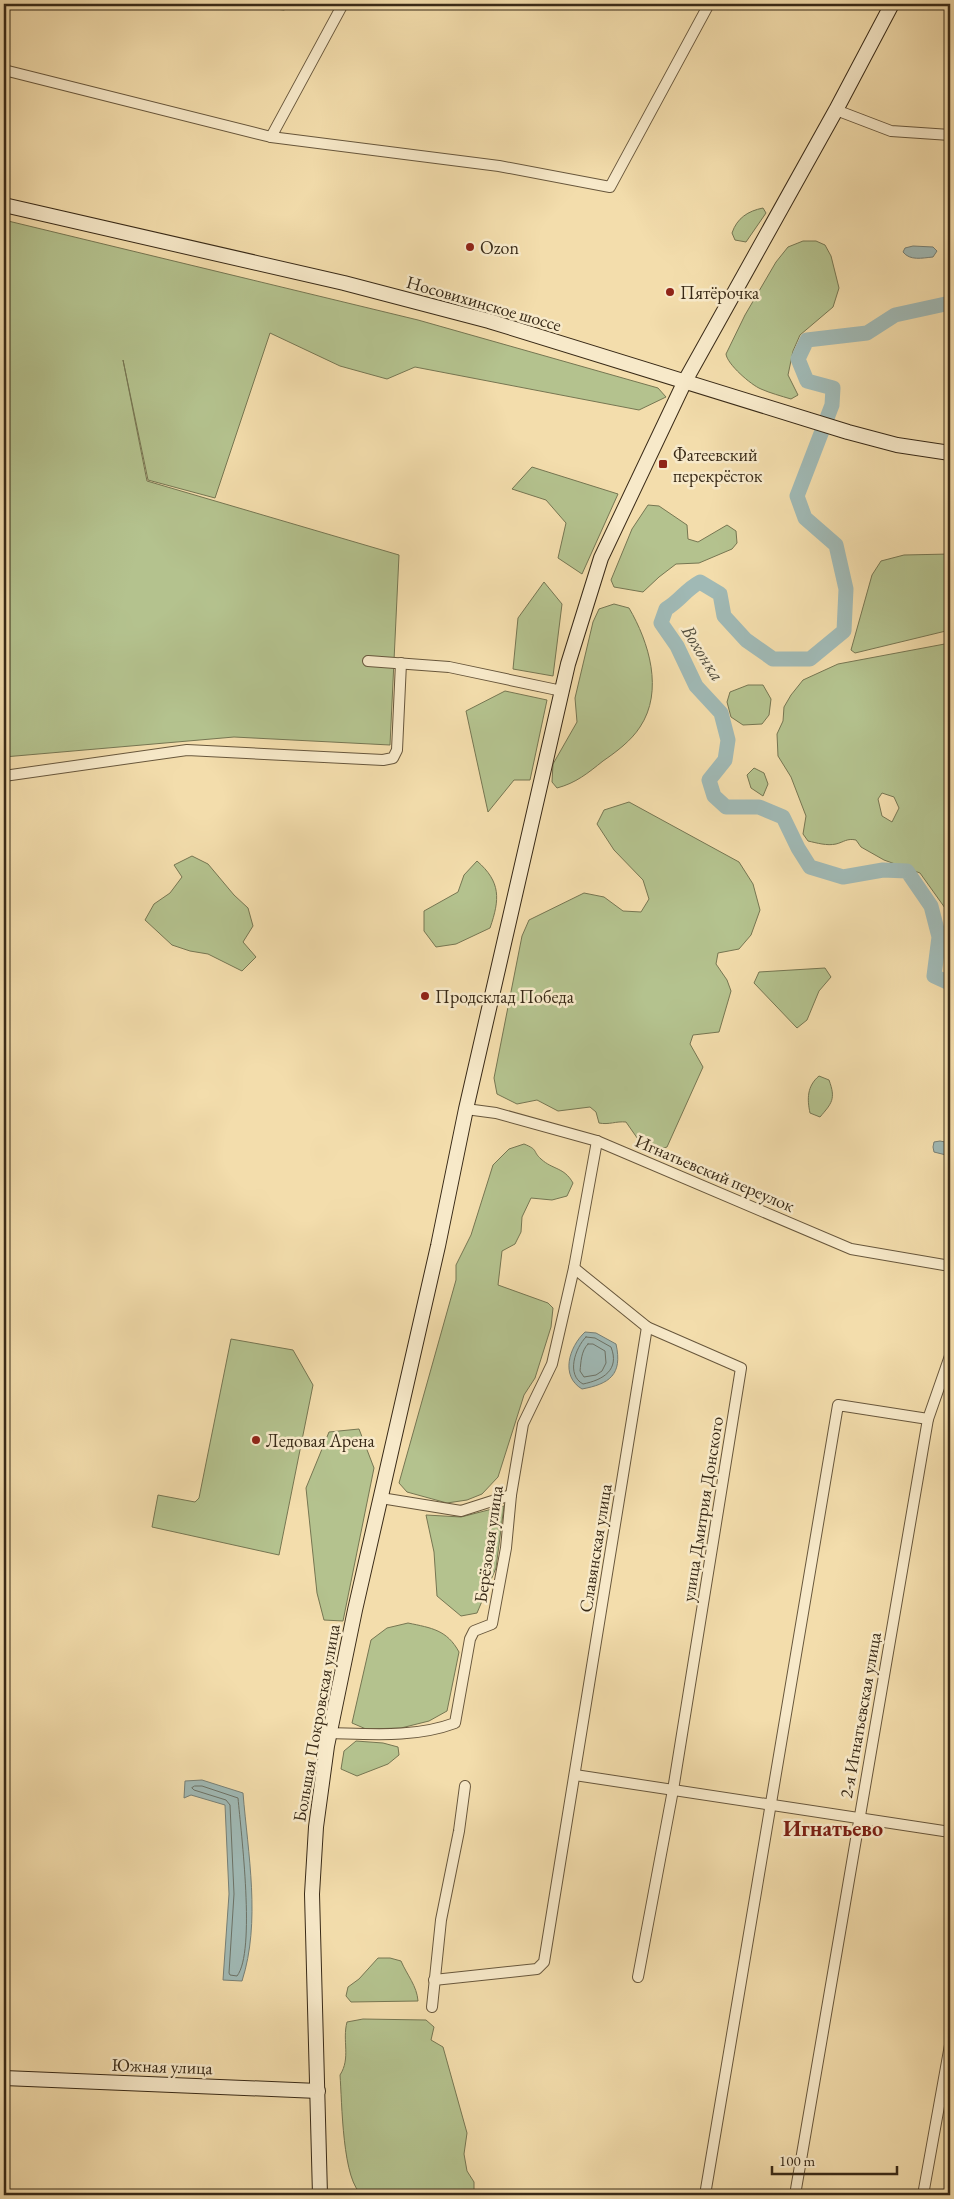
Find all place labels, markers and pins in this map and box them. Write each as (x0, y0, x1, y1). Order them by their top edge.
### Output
place label: Ozon (480, 236, 519, 259)
marker: Ozon (464, 241, 476, 253)
place label: Пятёрочка (680, 281, 760, 304)
marker: Пятёрочка (664, 286, 676, 298)
place label: Фатеевский перекрёсток (673, 443, 763, 487)
marker: Фатеевский перекрёсток (657, 458, 669, 470)
place label: Продсклад Победа (435, 985, 575, 1008)
marker: Продсклад Победа (419, 990, 431, 1002)
place label: Ледовая Арена (266, 1429, 376, 1452)
marker: Ледовая Арена (250, 1434, 262, 1446)

